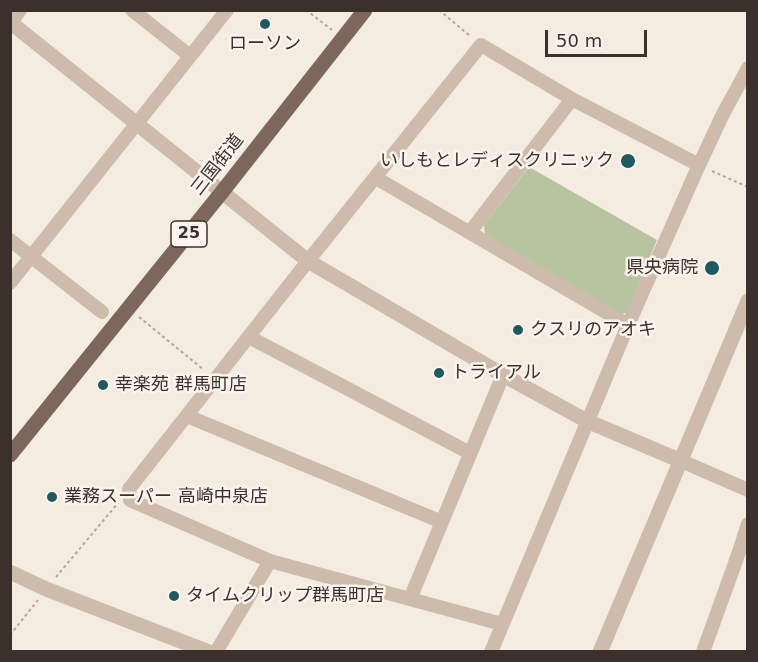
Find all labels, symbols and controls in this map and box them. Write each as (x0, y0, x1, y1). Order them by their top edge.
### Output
marker: ローソン (258, 17, 272, 31)
scale bar (548, 18, 650, 56)
text: 50 m (556, 30, 602, 51)
place label: ローソン (229, 33, 301, 55)
street label: 三国街道 (187, 130, 249, 200)
place label: いしもとレディスクリニック (380, 150, 614, 172)
marker: いしもとレディスクリニック (619, 152, 637, 170)
road number: 25 (171, 221, 207, 247)
place label: 県央病院 (626, 257, 698, 279)
marker: 県央病院 (703, 259, 721, 277)
place label: クスリのアオキ (530, 319, 656, 341)
marker: クスリのアオキ (511, 323, 525, 337)
place label: トライアル (451, 362, 541, 384)
marker: トライアル (432, 366, 446, 380)
place label: 幸楽苑 群馬町店 (115, 374, 247, 396)
marker: 幸楽苑 群馬町店 (96, 378, 110, 392)
place label: 業務スーパー 高崎中泉店 (64, 486, 268, 508)
marker: 業務スーパー 高崎中泉店 (45, 490, 59, 504)
place label: タイムクリップ群馬町店 (186, 585, 384, 607)
marker: タイムクリップ群馬町店 (167, 589, 181, 603)

